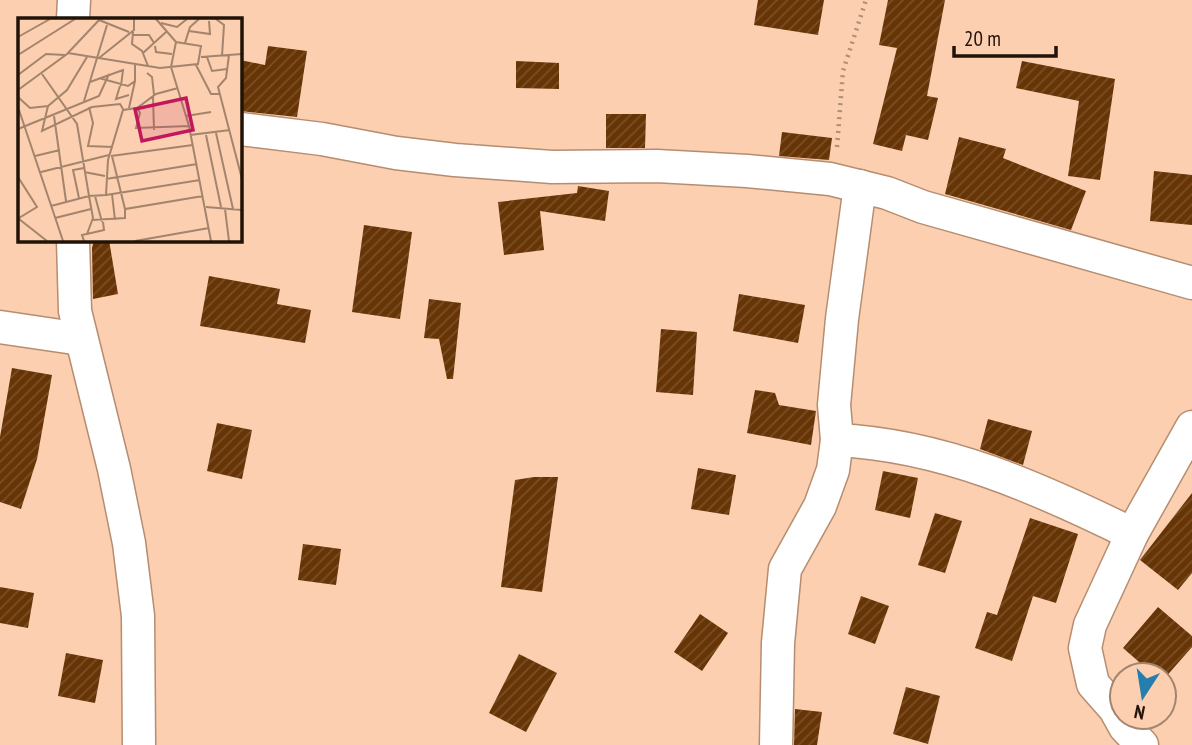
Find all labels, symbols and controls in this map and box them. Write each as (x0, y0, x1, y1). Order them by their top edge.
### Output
scale bar (954, 14, 1056, 58)
inset map (18, 18, 242, 242)
text: 20 m (964, 25, 1001, 52)
north arrow (1108, 661, 1178, 731)
text: N (1132, 700, 1147, 725)

